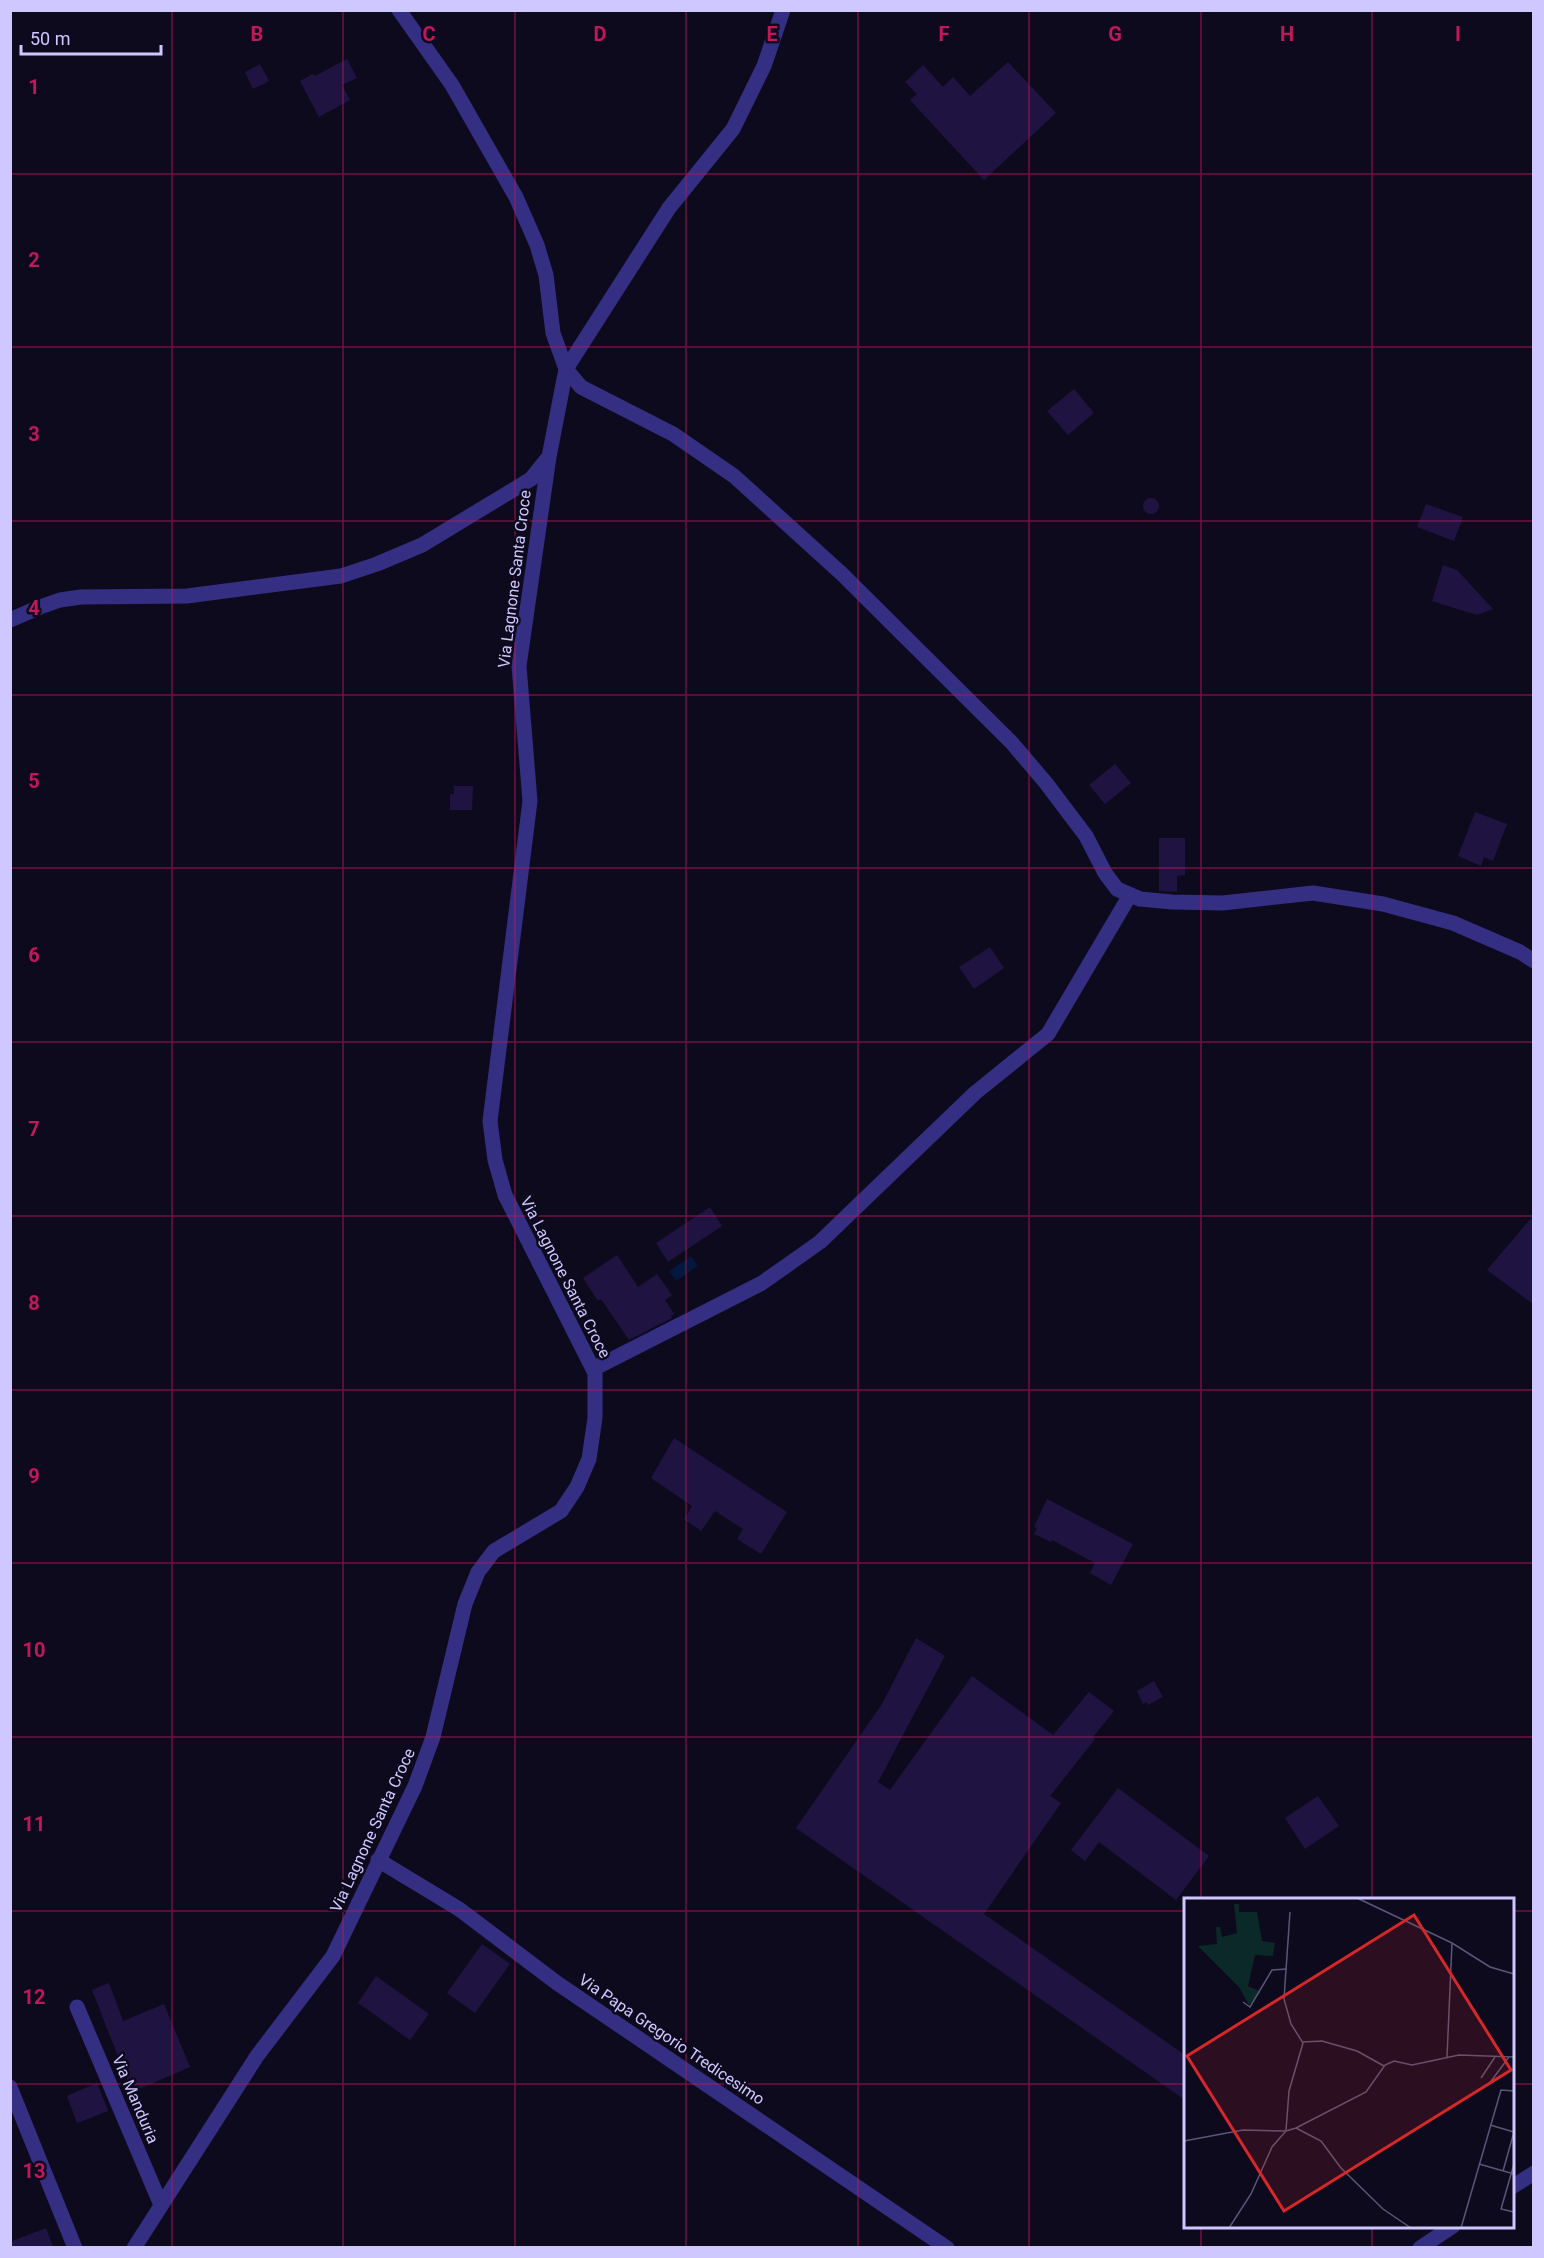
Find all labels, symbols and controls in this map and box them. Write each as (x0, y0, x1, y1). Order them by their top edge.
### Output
scale bar (21, 18, 160, 56)
text: B (251, 22, 263, 46)
text: C (422, 22, 436, 46)
text: D (594, 22, 607, 46)
text: E (766, 22, 778, 46)
text: F (939, 22, 950, 46)
text: G (1108, 22, 1122, 46)
text: H (1280, 22, 1294, 46)
text: I (1455, 22, 1461, 46)
text: 50 m (30, 28, 70, 49)
text: 1 (28, 75, 40, 99)
text: 2 (28, 248, 40, 272)
text: 3 (28, 422, 40, 446)
street label: Via Lagnone Santa Croce (494, 489, 535, 669)
text: 4 (28, 596, 40, 620)
text: 5 (28, 769, 40, 793)
text: 6 (28, 943, 40, 967)
text: 7 (28, 1117, 40, 1141)
street label: Via Lagnone Santa Croce (516, 1193, 615, 1361)
text: 8 (28, 1291, 40, 1315)
text: 9 (28, 1464, 40, 1488)
text: 10 (23, 1638, 45, 1662)
street label: Via Lagnone Santa Croce (326, 1745, 419, 1915)
text: 11 (23, 1812, 45, 1836)
inset map (1184, 1898, 1514, 2228)
street label: Via Papa Gregorio Tredicesimo (575, 1970, 768, 2109)
text: 12 (23, 1985, 45, 2009)
street label: Via Manduria (108, 2052, 163, 2146)
text: 13 (23, 2159, 45, 2183)

